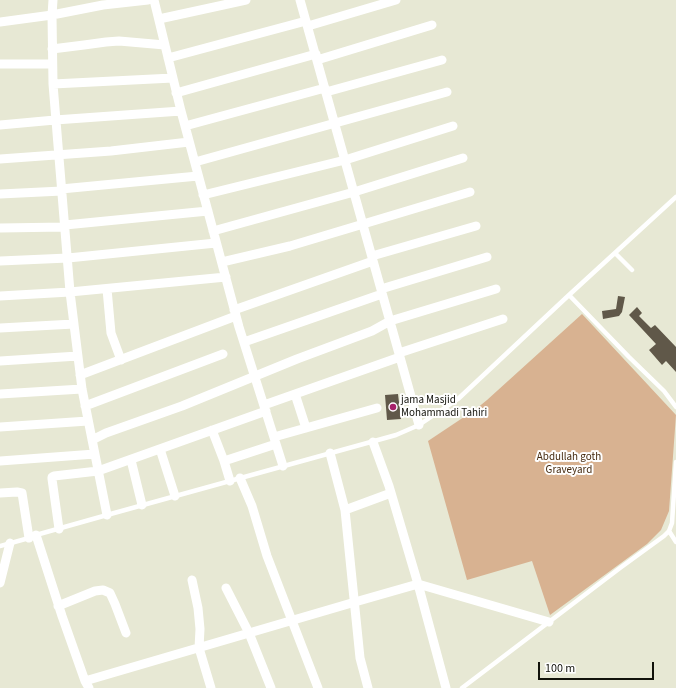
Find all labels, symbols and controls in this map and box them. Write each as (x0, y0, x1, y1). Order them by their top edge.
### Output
place label: jama Masjid Mohammadi Tahiri (401, 394, 487, 420)
marker: jama Masjid Mohammadi Tahiri (388, 402, 398, 412)
park label: Abdullah goth Graveyard (537, 451, 601, 477)
scale bar (540, 654, 656, 680)
text: 100 m (545, 660, 575, 677)

